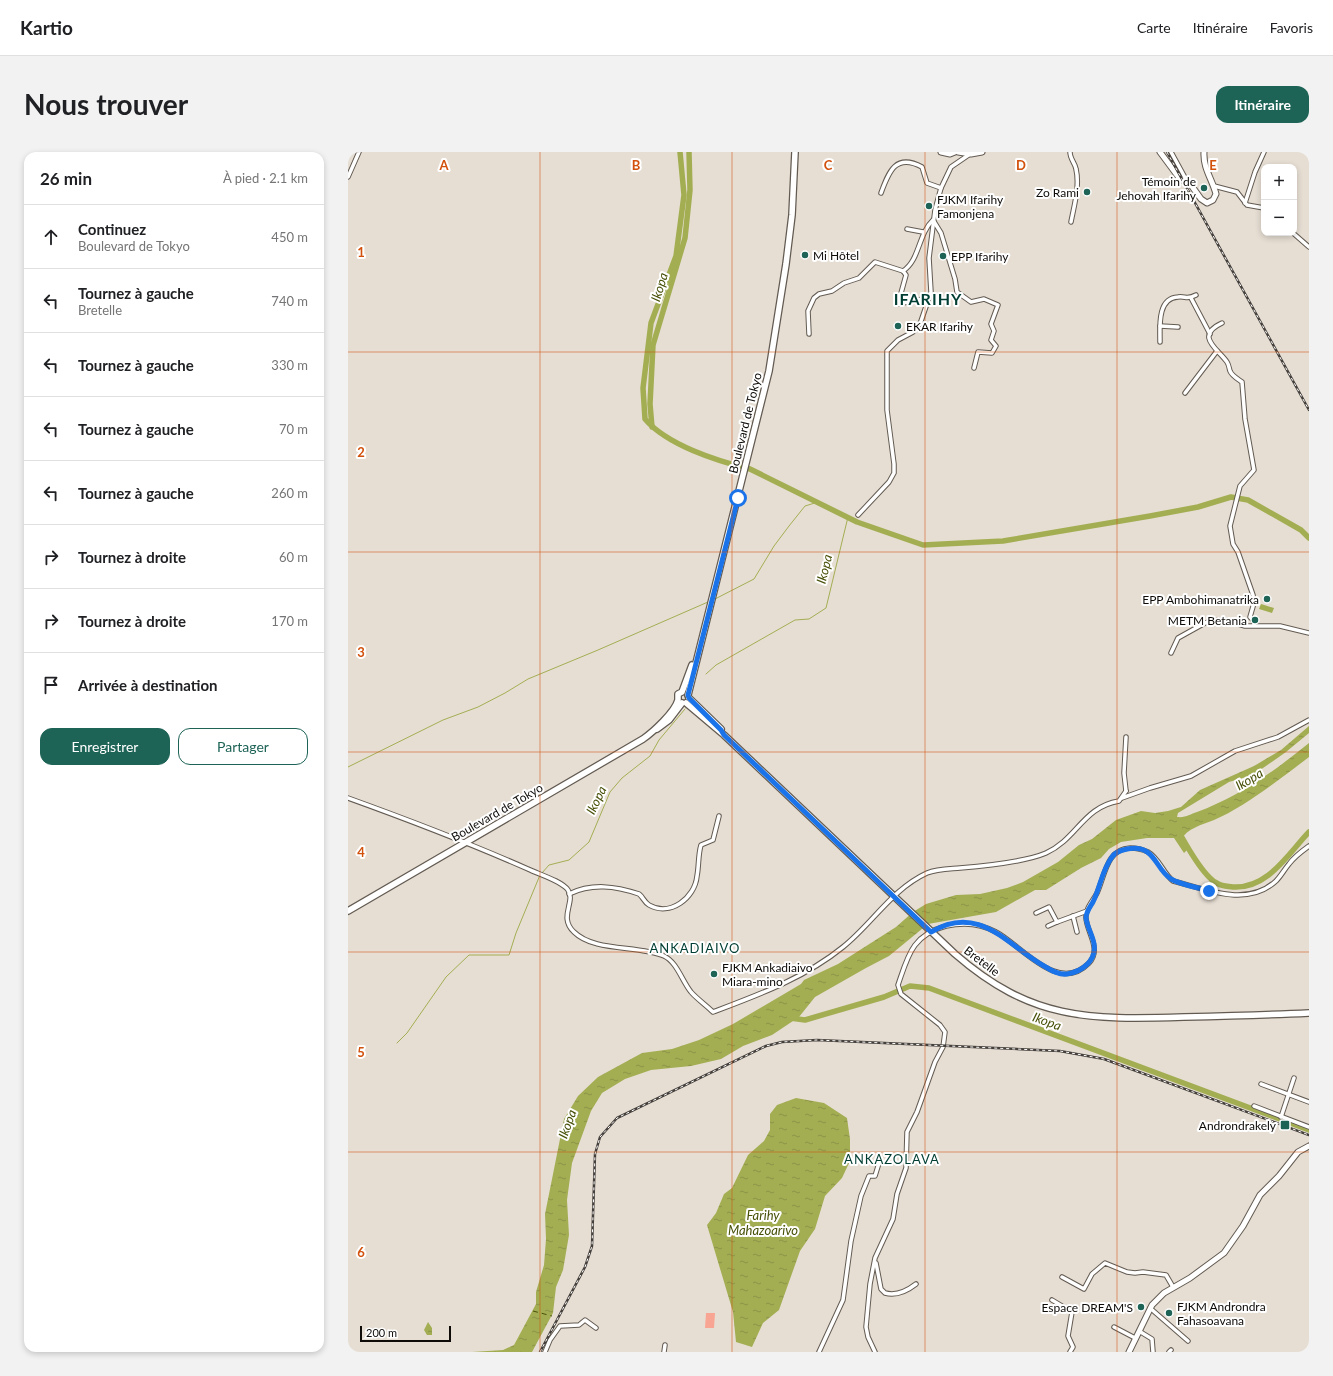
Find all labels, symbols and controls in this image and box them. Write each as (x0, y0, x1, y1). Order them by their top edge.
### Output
text: Kartio (20, 16, 73, 39)
text: Carte (1137, 19, 1171, 36)
text: Itinéraire (1193, 19, 1248, 36)
text: Favoris (1270, 19, 1313, 36)
button: Itinéraire (1216, 86, 1309, 123)
text: Nous trouver (24, 87, 188, 121)
text: A (438, 157, 449, 173)
text: B (632, 157, 641, 173)
text: C (824, 157, 833, 173)
text: D (1016, 157, 1026, 173)
text: E (1209, 157, 1217, 173)
map controls (1261, 164, 1297, 236)
button: + (1261, 164, 1297, 200)
text: 26 min (40, 168, 92, 189)
text: À pied · 2.1 km (223, 170, 308, 186)
place label: Témoin de Jehovah Ifarihy (1116, 174, 1197, 203)
marker: Témoin de Jehovah Ifarihy (1199, 183, 1209, 193)
place label: Zo Rami (1036, 185, 1079, 200)
marker: Zo Rami (1082, 187, 1092, 197)
place label: FJKM Ifarihy Famonjena (937, 192, 1004, 221)
button: − (1261, 200, 1297, 236)
marker: FJKM Ifarihy Famonjena (924, 201, 934, 211)
text: Continuez (78, 220, 146, 238)
icon: ahead (40, 226, 62, 248)
text: 450 m (271, 229, 308, 245)
text: Boulevard de Tokyo (78, 238, 190, 254)
text: 1 (357, 244, 365, 260)
place label: Mi Hôtel (813, 248, 859, 263)
place label: EPP Ifarihy (951, 249, 1009, 264)
marker: Mi Hôtel (800, 250, 810, 260)
marker: EPP Ifarihy (938, 251, 948, 261)
water label: Ikopa (647, 270, 671, 303)
text: Tournez à gauche (78, 284, 194, 302)
district label: IFARIHY (894, 289, 962, 308)
icon: left (40, 290, 62, 312)
text: 740 m (271, 293, 308, 309)
text: Bretelle (78, 302, 122, 318)
place label: EKAR Ifarihy (906, 319, 974, 334)
marker: EKAR Ifarihy (893, 321, 903, 331)
icon: left (40, 354, 62, 376)
text: Tournez à gauche (78, 356, 194, 374)
text: 330 m (271, 357, 308, 373)
street label: Boulevard de Tokyo (725, 371, 765, 475)
icon: left (40, 418, 62, 440)
text: Tournez à gauche (78, 420, 194, 438)
text: 70 m (279, 421, 308, 437)
text: 2 (357, 444, 365, 460)
icon: left (40, 482, 62, 504)
text: Tournez à gauche (78, 484, 194, 502)
text: 260 m (271, 485, 308, 501)
route start (729, 489, 747, 507)
icon: right (40, 546, 62, 568)
text: Tournez à droite (78, 548, 186, 566)
text: 60 m (279, 549, 308, 565)
water label: Ikopa (813, 552, 835, 585)
place label: EPP Ambohimanatrika (1142, 592, 1259, 607)
marker: EPP Ambohimanatrika (1262, 594, 1272, 604)
icon: right (40, 610, 62, 632)
text: Tournez à droite (78, 612, 186, 630)
text: 170 m (271, 613, 308, 629)
place label: METM Betania (1168, 613, 1247, 628)
marker: METM Betania (1250, 615, 1260, 625)
text: 3 (357, 644, 365, 660)
icon: arrive (40, 674, 62, 696)
text: Arrivée à destination (78, 676, 217, 694)
button: Enregistrer (40, 728, 170, 765)
button: Partager (178, 728, 308, 765)
water label: Ikopa (1232, 764, 1266, 793)
street label: Boulevard de Tokyo (449, 780, 546, 844)
water label: Ikopa (582, 783, 610, 817)
text: 4 (357, 844, 365, 860)
route end (1200, 882, 1218, 900)
district label: ANKADIAIVO (649, 940, 741, 956)
street label: Bretelle (961, 943, 1003, 979)
place label: FJKM Ankadiaivo Miara-mino (722, 960, 813, 989)
marker: FJKM Ankadiaivo Miara-mino (709, 969, 719, 979)
water label: Ikopa (1030, 1008, 1064, 1034)
text: 5 (357, 1044, 365, 1060)
water label: Ikopa (554, 1107, 580, 1141)
place label: Androndrakely (1199, 1118, 1277, 1133)
marker: Androndrakely (1279, 1119, 1291, 1131)
district label: ANKAZOLAVA (844, 1151, 940, 1167)
water label: Farihy Mahazoarivo (728, 1207, 798, 1238)
text: 6 (357, 1244, 365, 1260)
place label: FJKM Androndra Fahasoavana (1177, 1299, 1266, 1328)
place label: Espace DREAM'S (1041, 1300, 1133, 1315)
marker: Espace DREAM'S (1136, 1302, 1146, 1312)
marker: FJKM Androndra Fahasoavana (1164, 1308, 1174, 1318)
scale bar (360, 1324, 451, 1343)
text: 200 m (366, 1326, 397, 1339)

